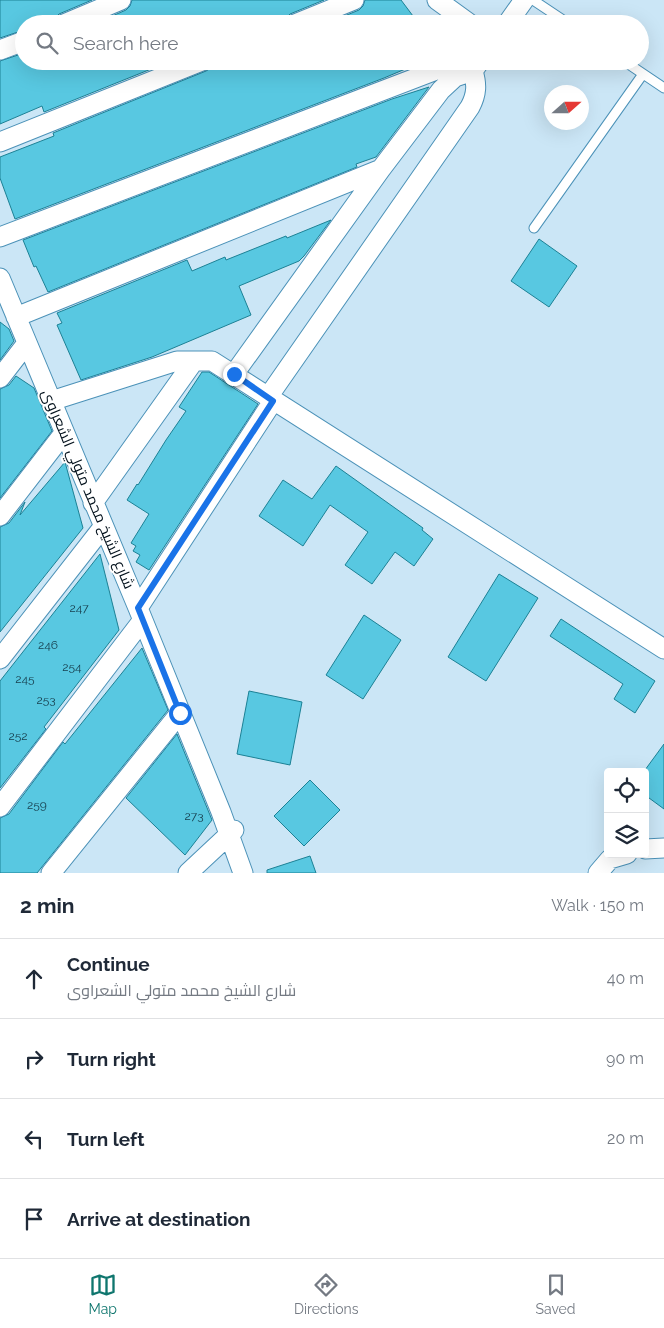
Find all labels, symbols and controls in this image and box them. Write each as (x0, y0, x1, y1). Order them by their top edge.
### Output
search box (15, 15, 649, 70)
icon: search (33, 29, 61, 57)
text: Search here (73, 32, 179, 54)
north arrow (544, 85, 589, 130)
route end (223, 363, 246, 386)
street label: شارع الشيخ محمد متولي الشعراوى (35, 387, 138, 593)
house number: 247 (69, 601, 89, 615)
house number: 246 (38, 638, 58, 652)
house number: 254 (62, 660, 82, 674)
house number: 245 (15, 672, 35, 686)
house number: 253 (36, 693, 56, 707)
route start (169, 702, 192, 725)
house number: 252 (8, 729, 28, 743)
map controls (604, 768, 649, 858)
button: locate (604, 768, 649, 813)
house number: 259 (27, 798, 47, 812)
house number: 273 (184, 809, 204, 823)
button: layers (604, 813, 649, 858)
text: 2 min (20, 893, 74, 918)
text: Walk · 150 m (551, 896, 644, 915)
text: Continue (67, 953, 150, 975)
icon: ahead (20, 965, 48, 993)
text: 40 m (607, 969, 644, 988)
text: شارع الشيخ محمد متولي الشعراوى (67, 981, 296, 1000)
icon: right (20, 1045, 48, 1073)
text: Turn right (67, 1048, 156, 1070)
text: 90 m (606, 1049, 644, 1068)
icon: left (20, 1125, 48, 1153)
text: Turn left (67, 1128, 144, 1150)
text: 20 m (607, 1129, 644, 1148)
icon: arrive (20, 1205, 48, 1233)
text: Arrive at destination (67, 1208, 251, 1230)
tab: Map (88, 1271, 117, 1317)
tab: Directions (294, 1271, 359, 1317)
tab: Saved (535, 1271, 576, 1317)

